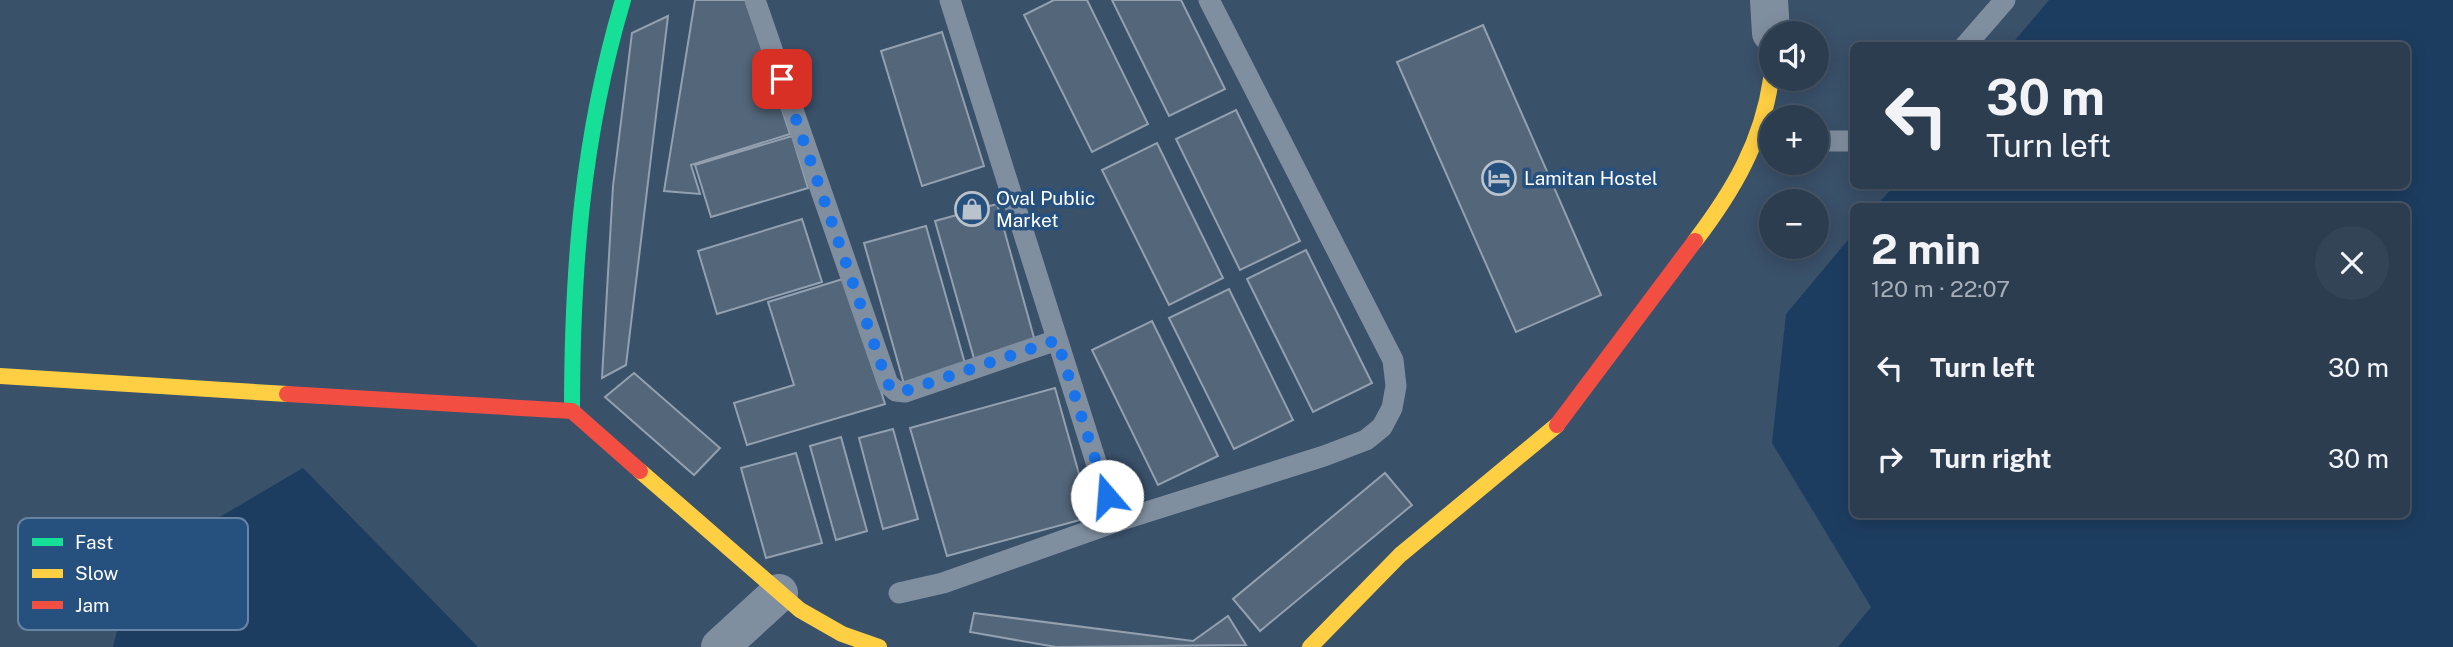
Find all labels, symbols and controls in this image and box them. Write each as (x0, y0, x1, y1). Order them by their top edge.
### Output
map controls (1759, 21, 1829, 259)
button: sound (1759, 21, 1829, 91)
pin (752, 49, 812, 109)
icon: arrive (763, 60, 801, 98)
text: 30 m (1986, 68, 2105, 126)
icon: left (1871, 70, 1962, 161)
button: + (1759, 105, 1829, 175)
text: Turn left (1986, 127, 2111, 164)
hotel icon: Lamitan Hostel (1480, 159, 1518, 197)
place label: Lamitan Hostel (1524, 167, 1658, 189)
place label: Oval Public Market (996, 187, 1095, 231)
button: − (1759, 189, 1829, 259)
shop icon: Oval Public Market (953, 190, 991, 228)
text: 2 min (1871, 224, 1981, 273)
button: close (2315, 226, 2389, 300)
text: 120 m · 22:07 (1871, 275, 2010, 302)
icon: left (1871, 349, 1909, 387)
text: Turn left (1930, 352, 2035, 383)
text: 30 m (2328, 352, 2389, 383)
icon: right (1871, 440, 1909, 478)
text: Turn right (1930, 443, 2052, 474)
text: 30 m (2328, 443, 2389, 474)
position arrow (1070, 459, 1144, 533)
legend (18, 518, 248, 630)
text: Fast (75, 531, 113, 553)
text: Slow (75, 562, 119, 584)
text: Jam (75, 594, 109, 616)

